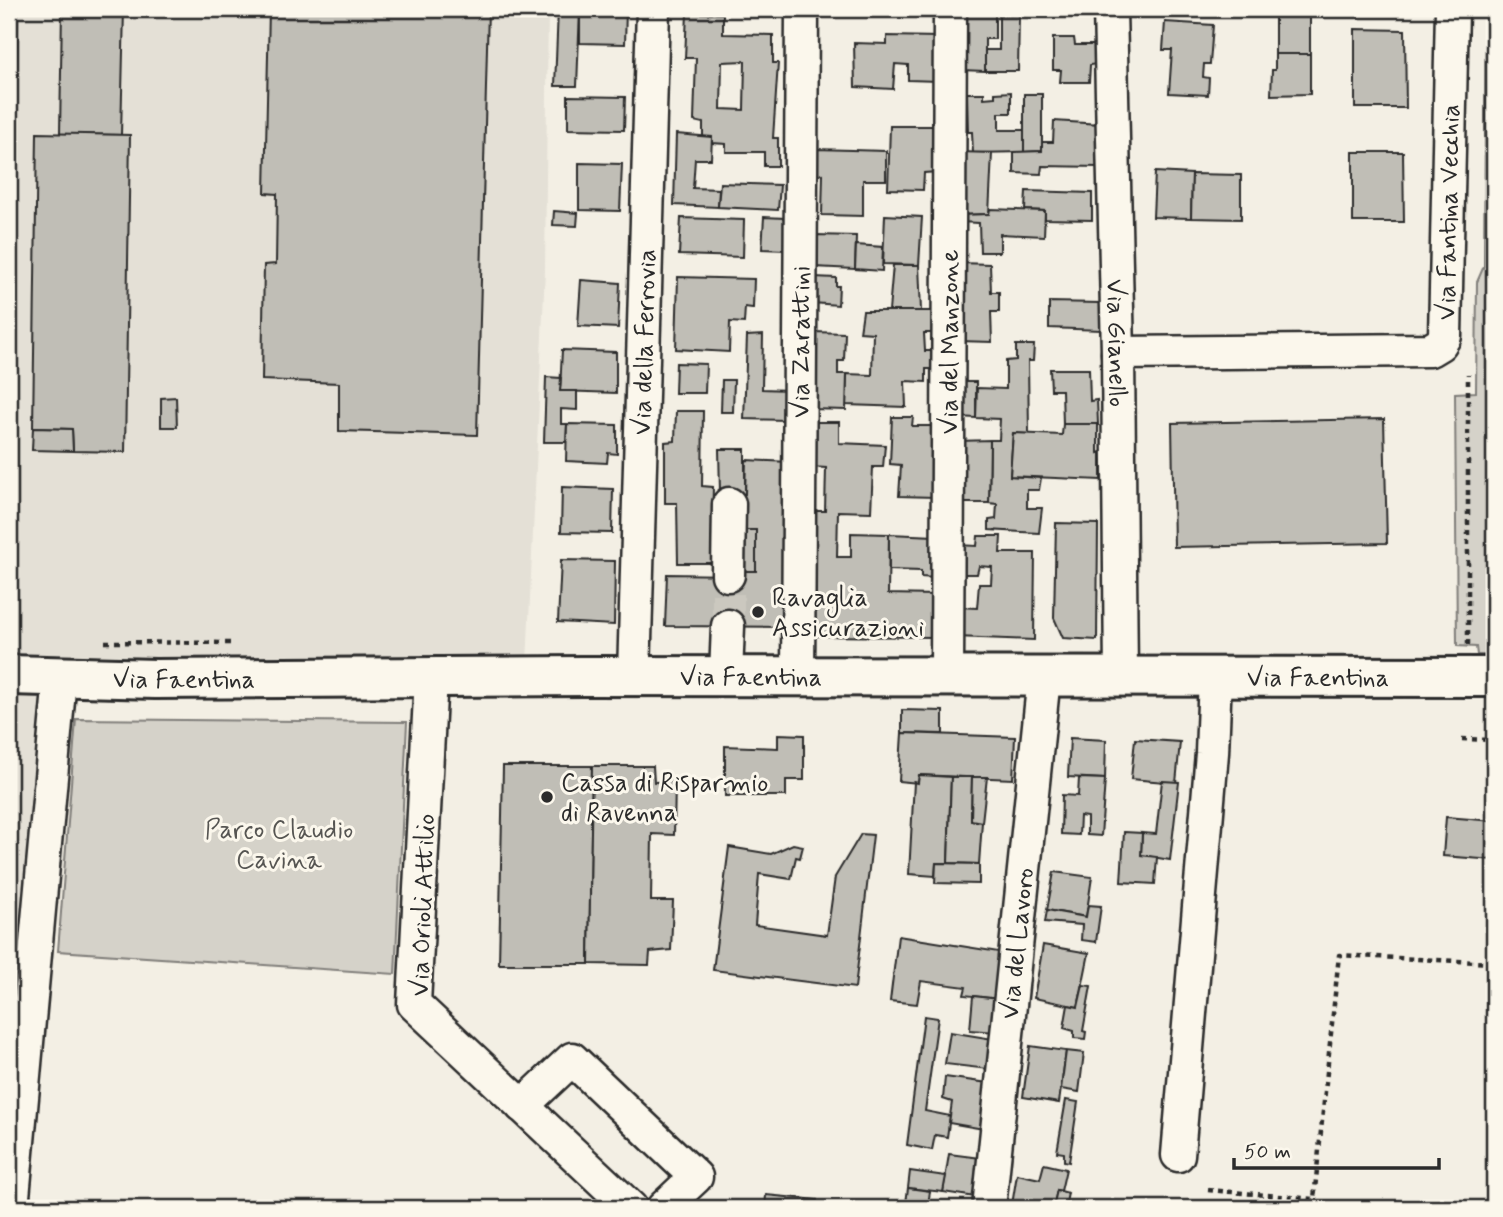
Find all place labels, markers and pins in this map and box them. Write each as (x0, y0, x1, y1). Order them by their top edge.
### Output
place label: Ravaglia Assicurazioni (772, 582, 924, 646)
marker: Ravaglia Assicurazioni (750, 604, 766, 620)
place label: Cassa di Risparmio di Ravenna (561, 767, 768, 831)
marker: Cassa di Risparmio di Ravenna (539, 789, 555, 805)

